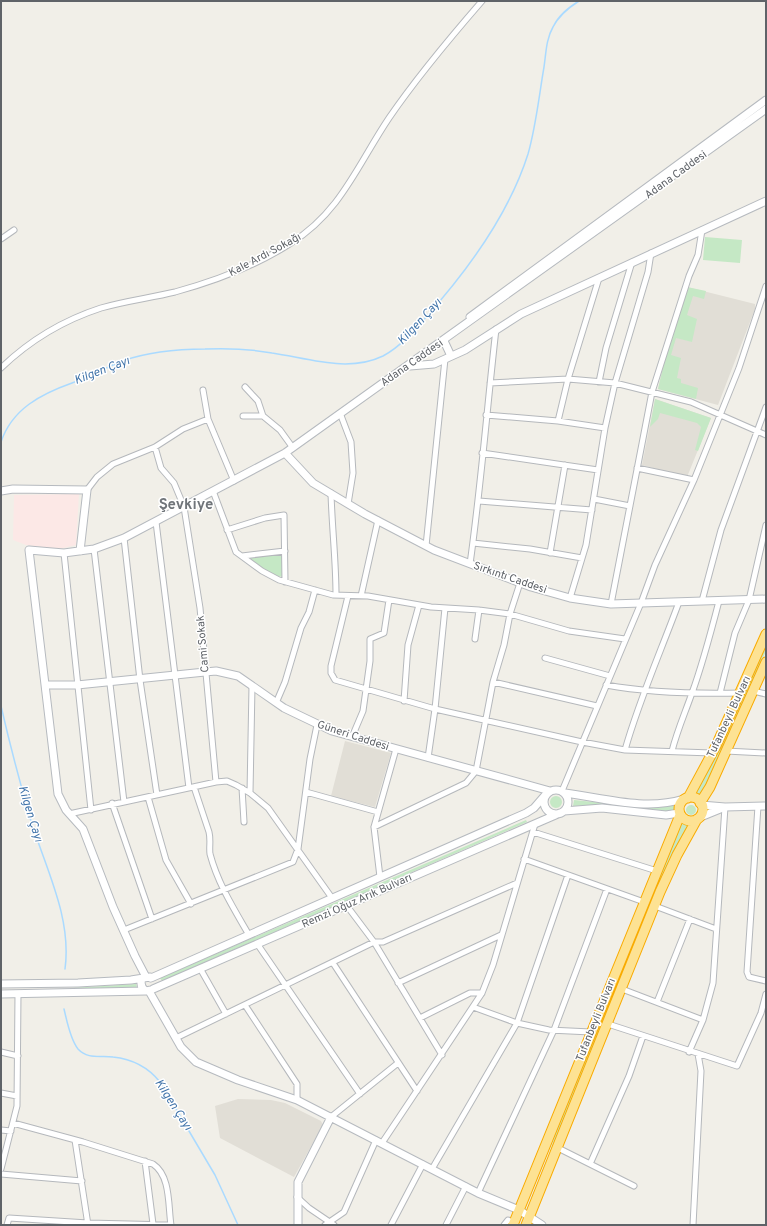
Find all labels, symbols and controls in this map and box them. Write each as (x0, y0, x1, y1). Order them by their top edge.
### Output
street label: Adana Caddesi (642, 148, 710, 202)
street label: Kale Ardı Sokağı (226, 230, 304, 280)
water label: Kilgen Çayı (394, 295, 446, 349)
street label: Adana Caddesi (378, 336, 446, 390)
water label: Kilgen Çayı (72, 353, 133, 389)
district label: Şevkiye (159, 496, 213, 515)
street label: Sırkıntı Caddesi (471, 559, 549, 597)
street label: Cami Sokak (194, 615, 212, 673)
street label: Tufanbeyli Bulvarı (704, 674, 754, 760)
street label: Güneri Caddesi (315, 718, 391, 754)
water label: Kilgen Çayı (14, 784, 46, 845)
street label: Remzi Oğuz Arık Bulvarı (300, 870, 414, 932)
street label: Tufanbeyli Bulvarı (573, 976, 619, 1064)
water label: Kilgen Çayı (150, 1076, 196, 1135)

